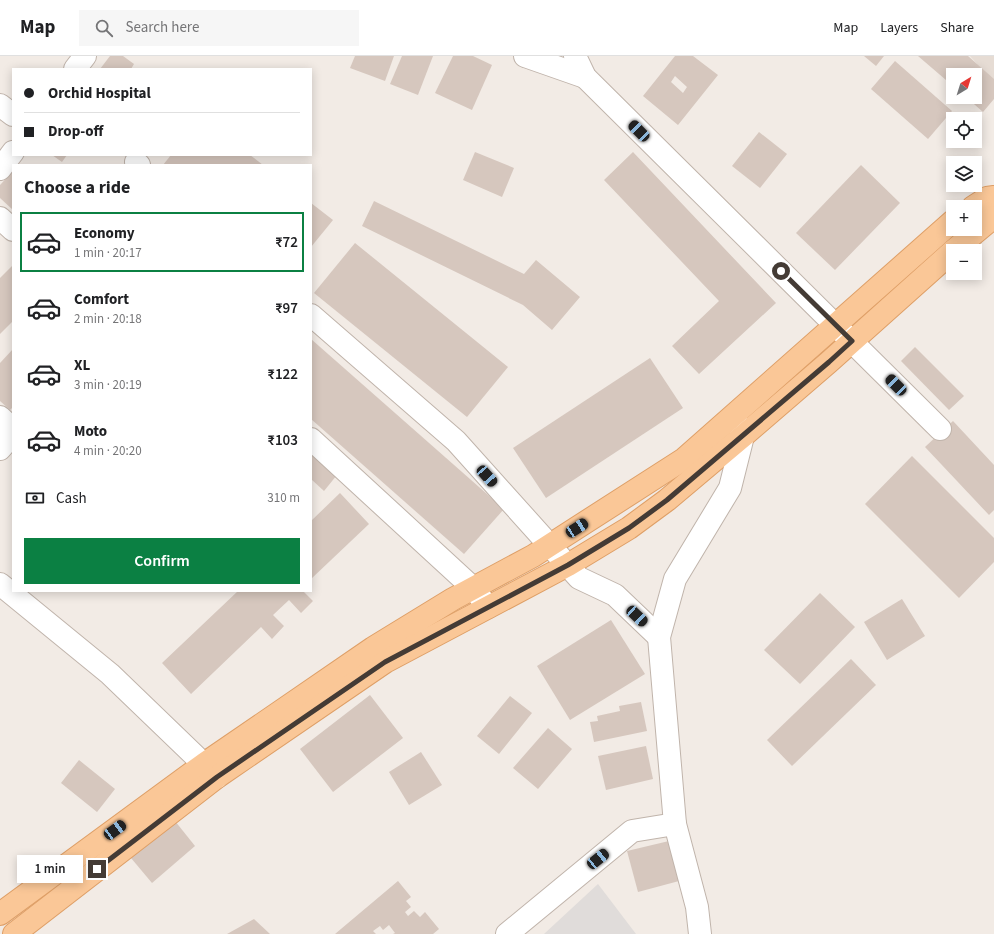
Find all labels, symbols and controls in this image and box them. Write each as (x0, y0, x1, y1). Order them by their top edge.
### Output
search box (79, 10, 359, 46)
text: Map (20, 14, 55, 41)
icon: search (93, 17, 115, 39)
text: Search here (125, 17, 199, 38)
text: Map (833, 18, 858, 38)
text: Layers (880, 18, 918, 38)
text: Share (940, 18, 974, 38)
north arrow (946, 68, 982, 104)
map controls (946, 68, 982, 280)
text: Orchid Hospital (48, 83, 151, 104)
button: locate (946, 112, 982, 148)
car (626, 118, 652, 144)
text: Drop-off (48, 121, 103, 142)
button: layers (946, 156, 982, 192)
text: Choose a ride (24, 175, 130, 200)
button: + (946, 200, 982, 236)
text: Economy (74, 223, 135, 244)
icon: car (26, 224, 62, 260)
text: ₹72 (275, 232, 298, 253)
text: 1 min · 20:17 (74, 244, 142, 262)
button: − (946, 244, 982, 280)
route start (772, 262, 790, 280)
text: Comfort (74, 289, 129, 310)
icon: car (26, 290, 62, 326)
text: ₹97 (275, 298, 298, 319)
text: 2 min · 20:18 (74, 310, 142, 328)
text: XL (74, 355, 90, 376)
icon: car (26, 356, 62, 392)
text: ₹122 (267, 364, 298, 385)
car (883, 372, 909, 398)
text: 3 min · 20:19 (74, 376, 142, 394)
text: Moto (74, 421, 107, 442)
icon: car (26, 422, 62, 458)
text: ₹103 (267, 430, 298, 451)
text: 4 min · 20:20 (74, 442, 142, 460)
car (475, 463, 499, 489)
icon: cash (24, 487, 46, 509)
text: Cash (56, 488, 87, 509)
text: 310 m (267, 489, 300, 507)
car (564, 516, 590, 540)
button: Confirm (24, 538, 300, 584)
car (624, 603, 650, 629)
car (102, 818, 128, 842)
car (585, 847, 611, 871)
callout: 1 min (17, 855, 83, 883)
text: 1 min (35, 860, 65, 878)
route end (88, 860, 106, 878)

